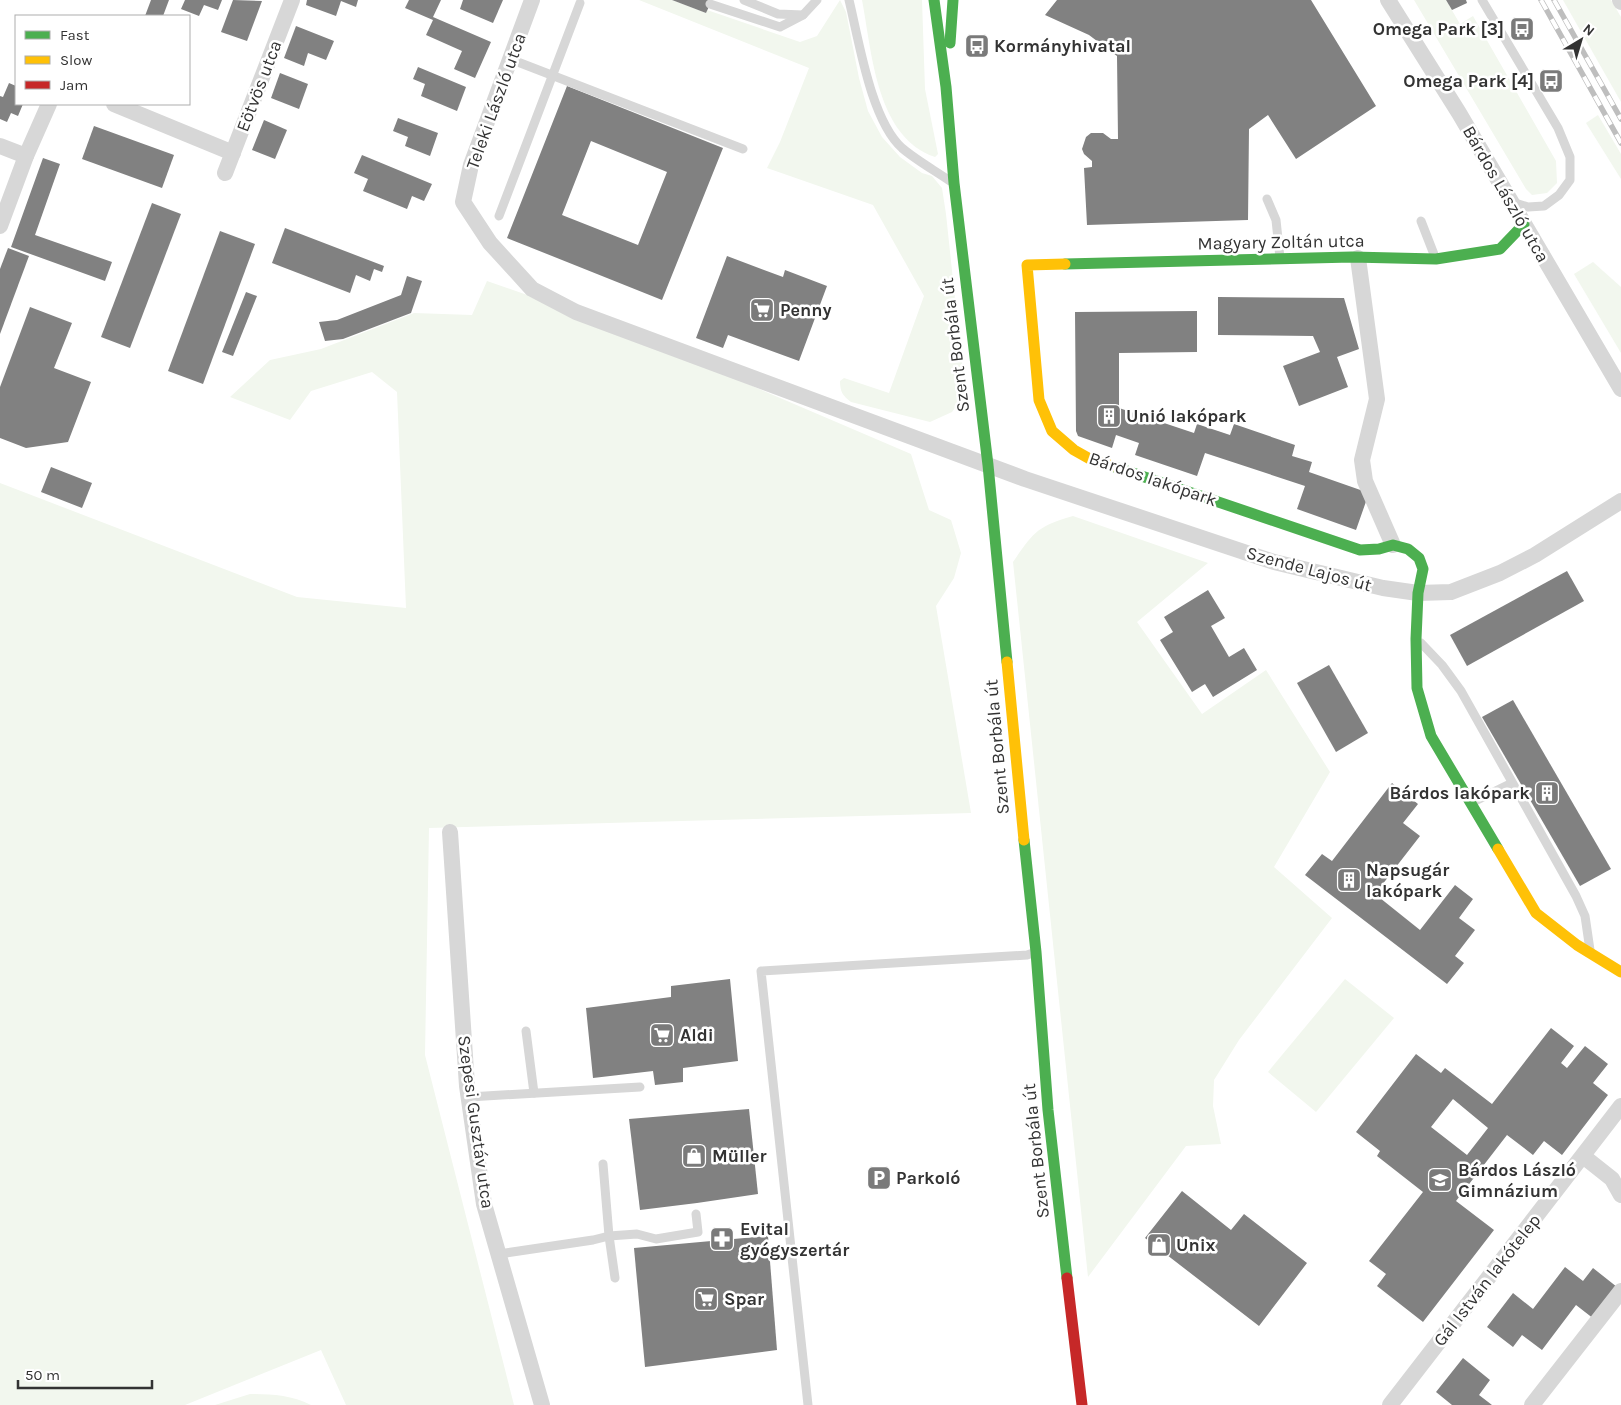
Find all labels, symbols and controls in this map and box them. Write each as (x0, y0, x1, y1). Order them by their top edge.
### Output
legend (15, 15, 190, 105)
north arrow (1556, 15, 1606, 65)
bus stop icon: Omega Park [3] (1509, 16, 1535, 42)
place label: Omega Park [3] (1373, 18, 1504, 40)
text: N (1580, 20, 1598, 40)
text: Fast (60, 26, 90, 44)
street label: Teleki László utca (461, 30, 531, 172)
bus stop icon: Kormányhivatal (964, 33, 990, 59)
place label: Kormányhivatal (994, 35, 1131, 57)
street label: Eötvös utca (231, 37, 287, 135)
text: Slow (60, 51, 92, 69)
bus stop icon: Omega Park [4] (1538, 68, 1564, 94)
place label: Omega Park [4] (1403, 70, 1534, 92)
text: Jam (60, 76, 88, 94)
street label: Bárdos László utca (1458, 122, 1554, 266)
street label: Magyary Zoltán utca (1197, 230, 1365, 254)
street label: Szent Borbála út (936, 276, 974, 414)
supermarket icon: Penny (749, 297, 775, 323)
place label: Penny (780, 299, 831, 321)
building icon: Unió lakópark (1096, 403, 1122, 429)
place label: Unió lakópark (1126, 405, 1247, 427)
street label: Bárdos lakópark (1086, 447, 1220, 511)
street label: Szende Lajos út (1244, 542, 1374, 596)
street label: Szent Borbála út (980, 678, 1014, 815)
building icon: Bárdos lakópark (1534, 780, 1560, 806)
place label: Bárdos lakópark (1389, 782, 1530, 804)
place label: Napsugár lakópark (1366, 859, 1449, 902)
building icon: Napsugár lakópark (1336, 867, 1362, 893)
supermarket icon: Aldi (649, 1022, 675, 1048)
place label: Aldi (680, 1024, 714, 1046)
street label: Szepesi Gusztáv utca (453, 1034, 499, 1210)
street label: Szent Borbála út (1018, 1082, 1054, 1220)
shop icon: Müller (681, 1143, 707, 1169)
place label: Müller (712, 1145, 767, 1167)
place label: Bárdos László Gimnázium (1458, 1159, 1576, 1202)
parking icon: Parkoló (866, 1165, 892, 1191)
place label: Parkoló (896, 1167, 961, 1189)
school or university icon: Bárdos László Gimnázium (1427, 1167, 1453, 1193)
street label: Gál István lakótelep (1428, 1209, 1546, 1351)
place label: Evital gyógyszertár (740, 1218, 849, 1261)
pharmacy icon: Evital gyógyszertár (709, 1226, 735, 1252)
shop icon: Unix (1146, 1232, 1172, 1258)
place label: Unix (1176, 1234, 1216, 1256)
supermarket icon: Spar (693, 1286, 719, 1312)
place label: Spar (724, 1288, 764, 1310)
scale bar (18, 1358, 151, 1390)
text: 50 m (25, 1366, 60, 1384)

